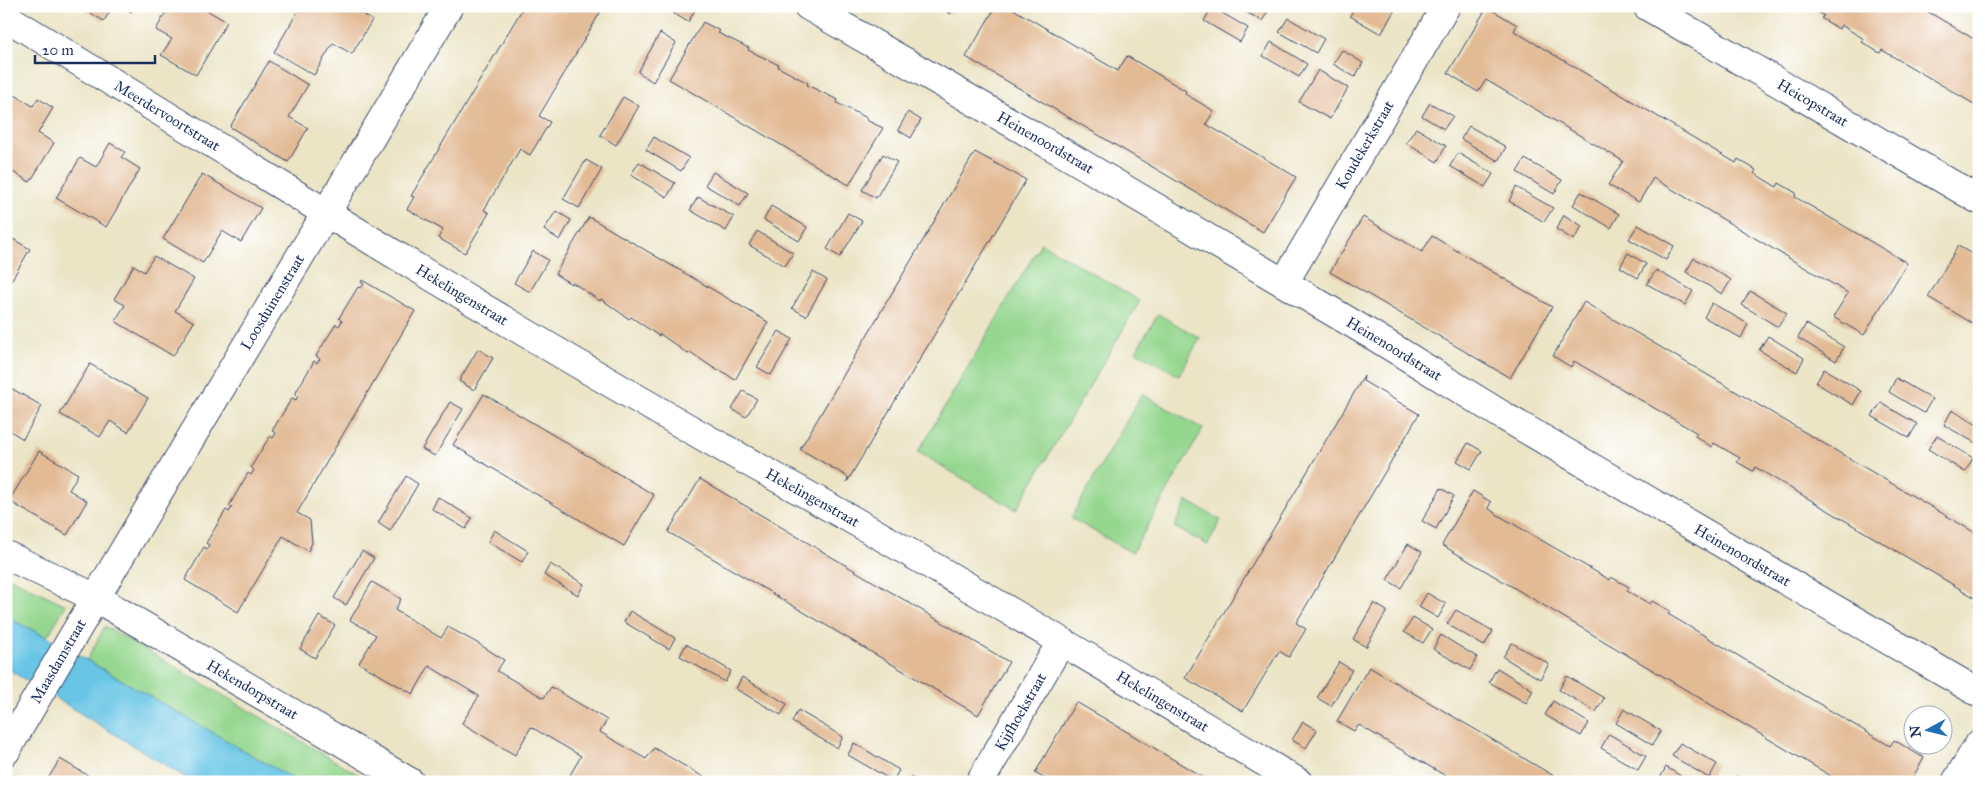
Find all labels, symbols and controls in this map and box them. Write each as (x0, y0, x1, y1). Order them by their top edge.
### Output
scale bar (35, 32, 155, 64)
text: 20 m (42, 41, 74, 59)
street label: Heicopstraat (1774, 75, 1852, 131)
street label: Meerdervoortstraat (111, 76, 224, 155)
street label: Koudekerkstraat (1332, 97, 1398, 193)
street label: Heinenoordstraat (994, 108, 1098, 178)
street label: Loosduinenstraat (237, 250, 309, 353)
street label: Hekelingenstraat (413, 260, 512, 330)
street label: Heinenoordstraat (1343, 313, 1446, 385)
street label: Hekelingenstraat (763, 464, 863, 531)
street label: Heinenoordstraat (1691, 520, 1794, 591)
street label: Maasdamstraat (27, 615, 90, 706)
street label: Hekendorpstraat (203, 656, 302, 724)
street label: Hekelingenstraat (1113, 667, 1213, 736)
street label: Kijfhoekstraat (991, 669, 1051, 754)
north arrow (1902, 706, 1952, 756)
text: N (1906, 724, 1925, 738)

